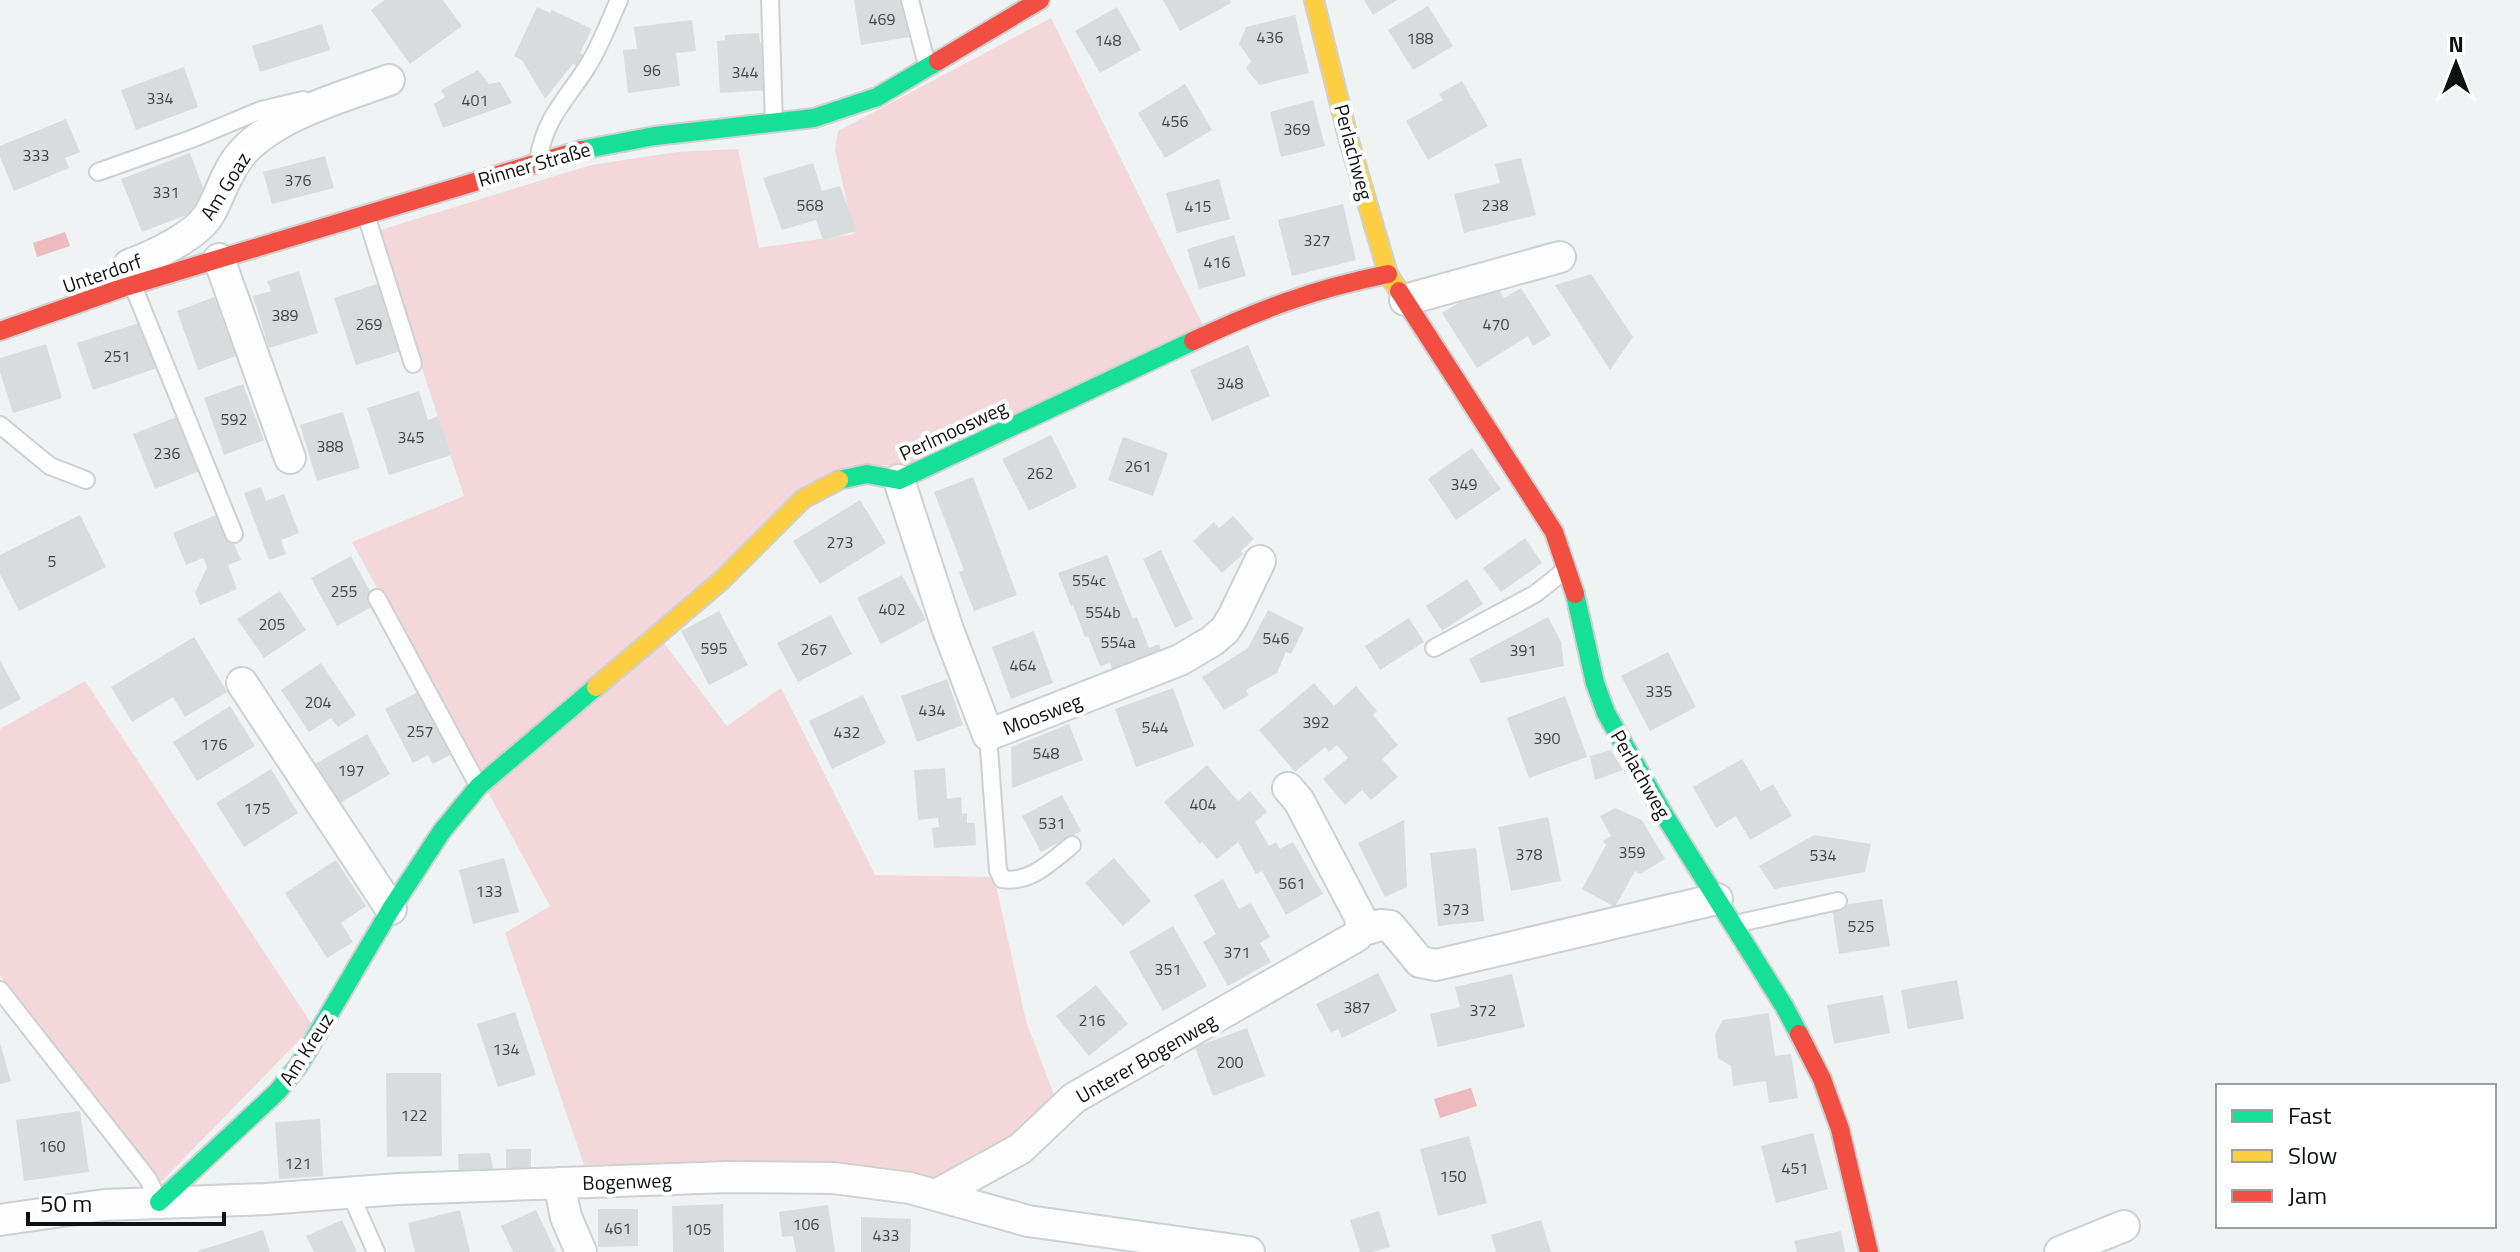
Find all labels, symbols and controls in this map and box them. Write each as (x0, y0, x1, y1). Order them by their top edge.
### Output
house number: 469 (869, 7, 895, 31)
north arrow (2416, 24, 2496, 104)
house number: 436 (1257, 25, 1283, 49)
house number: 188 (1407, 26, 1433, 50)
text: N (2448, 27, 2464, 61)
house number: 148 (1095, 28, 1121, 52)
house number: 96 (643, 58, 661, 82)
house number: 344 (732, 60, 758, 84)
house number: 334 (147, 86, 173, 110)
house number: 401 (462, 88, 488, 112)
street label: Perlachweg (1326, 100, 1382, 204)
house number: 456 (1162, 109, 1188, 133)
house number: 369 (1284, 117, 1310, 141)
street label: Rinner Straße (474, 133, 594, 195)
house number: 333 (23, 143, 49, 167)
street label: Am Goaz (192, 146, 258, 226)
house number: 376 (285, 168, 311, 192)
house number: 331 (153, 180, 179, 204)
house number: 568 (797, 193, 823, 217)
house number: 238 (1482, 193, 1508, 217)
house number: 415 (1185, 194, 1211, 218)
house number: 327 (1304, 228, 1330, 252)
street label: Unterdorf (58, 245, 146, 301)
house number: 416 (1204, 250, 1230, 274)
house number: 389 (272, 303, 298, 327)
house number: 269 (356, 312, 382, 336)
house number: 470 (1483, 312, 1509, 336)
house number: 251 (104, 344, 130, 368)
house number: 348 (1217, 371, 1243, 395)
street label: Perlmoosweg (894, 391, 1012, 469)
house number: 592 (221, 407, 247, 431)
house number: 345 (398, 425, 424, 449)
house number: 388 (317, 434, 343, 458)
house number: 236 (154, 441, 180, 465)
house number: 261 (1125, 454, 1151, 478)
house number: 262 (1027, 461, 1053, 485)
house number: 349 (1451, 472, 1477, 496)
house number: 273 (827, 530, 853, 554)
house number: 5 (48, 549, 57, 573)
house number: 554c (1072, 568, 1106, 592)
house number: 255 (331, 579, 357, 603)
house number: 402 (879, 597, 905, 621)
house number: 554b (1085, 600, 1121, 624)
house number: 205 (259, 612, 285, 636)
house number: 546 (1263, 626, 1289, 650)
house number: 554a (1101, 630, 1135, 654)
house number: 595 (701, 636, 727, 660)
house number: 267 (801, 637, 827, 661)
house number: 391 (1510, 638, 1536, 662)
house number: 464 (1010, 653, 1036, 677)
house number: 335 (1646, 679, 1672, 703)
street label: Moosweg (998, 685, 1086, 743)
house number: 204 (305, 690, 331, 714)
house number: 434 (919, 698, 945, 722)
house number: 392 (1303, 710, 1329, 734)
house number: 544 (1142, 715, 1168, 739)
house number: 257 (407, 719, 433, 743)
house number: 432 (834, 720, 860, 744)
street label: Perlachweg (1603, 724, 1679, 824)
house number: 390 (1534, 726, 1560, 750)
house number: 176 (201, 732, 227, 756)
house number: 548 (1033, 741, 1059, 765)
house number: 197 (338, 758, 364, 782)
house number: 404 (1190, 792, 1216, 816)
house number: 175 (244, 796, 270, 820)
house number: 531 (1039, 811, 1065, 835)
house number: 359 (1619, 840, 1645, 864)
house number: 378 (1516, 842, 1542, 866)
house number: 534 (1810, 843, 1836, 867)
house number: 561 (1279, 871, 1305, 895)
house number: 133 (476, 879, 502, 903)
house number: 373 (1443, 897, 1469, 921)
house number: 525 (1848, 914, 1874, 938)
house number: 371 (1224, 940, 1250, 964)
house number: 351 (1155, 957, 1181, 981)
house number: 387 (1344, 995, 1370, 1019)
house number: 372 (1470, 998, 1496, 1022)
street label: Unterer Bogenweg (1070, 1005, 1222, 1111)
street label: Am Kreuz (271, 1007, 341, 1091)
house number: 216 (1079, 1008, 1105, 1032)
house number: 134 (493, 1037, 519, 1061)
house number: 200 (1217, 1050, 1243, 1074)
legend (2216, 1084, 2496, 1228)
text: Fast (2288, 1097, 2332, 1133)
house number: 122 (401, 1103, 427, 1127)
house number: 160 (39, 1134, 65, 1158)
text: Slow (2288, 1137, 2337, 1173)
house number: 121 (285, 1151, 311, 1175)
house number: 451 (1782, 1156, 1808, 1180)
street label: Bogenweg (582, 1164, 672, 1198)
house number: 150 (1440, 1164, 1466, 1188)
scale bar (28, 1176, 224, 1226)
text: Jam (2288, 1177, 2327, 1213)
text: 50 m (40, 1185, 92, 1221)
house number: 106 (793, 1212, 819, 1236)
house number: 461 (605, 1216, 631, 1240)
house number: 105 (685, 1217, 711, 1241)
house number: 433 (873, 1223, 899, 1247)

